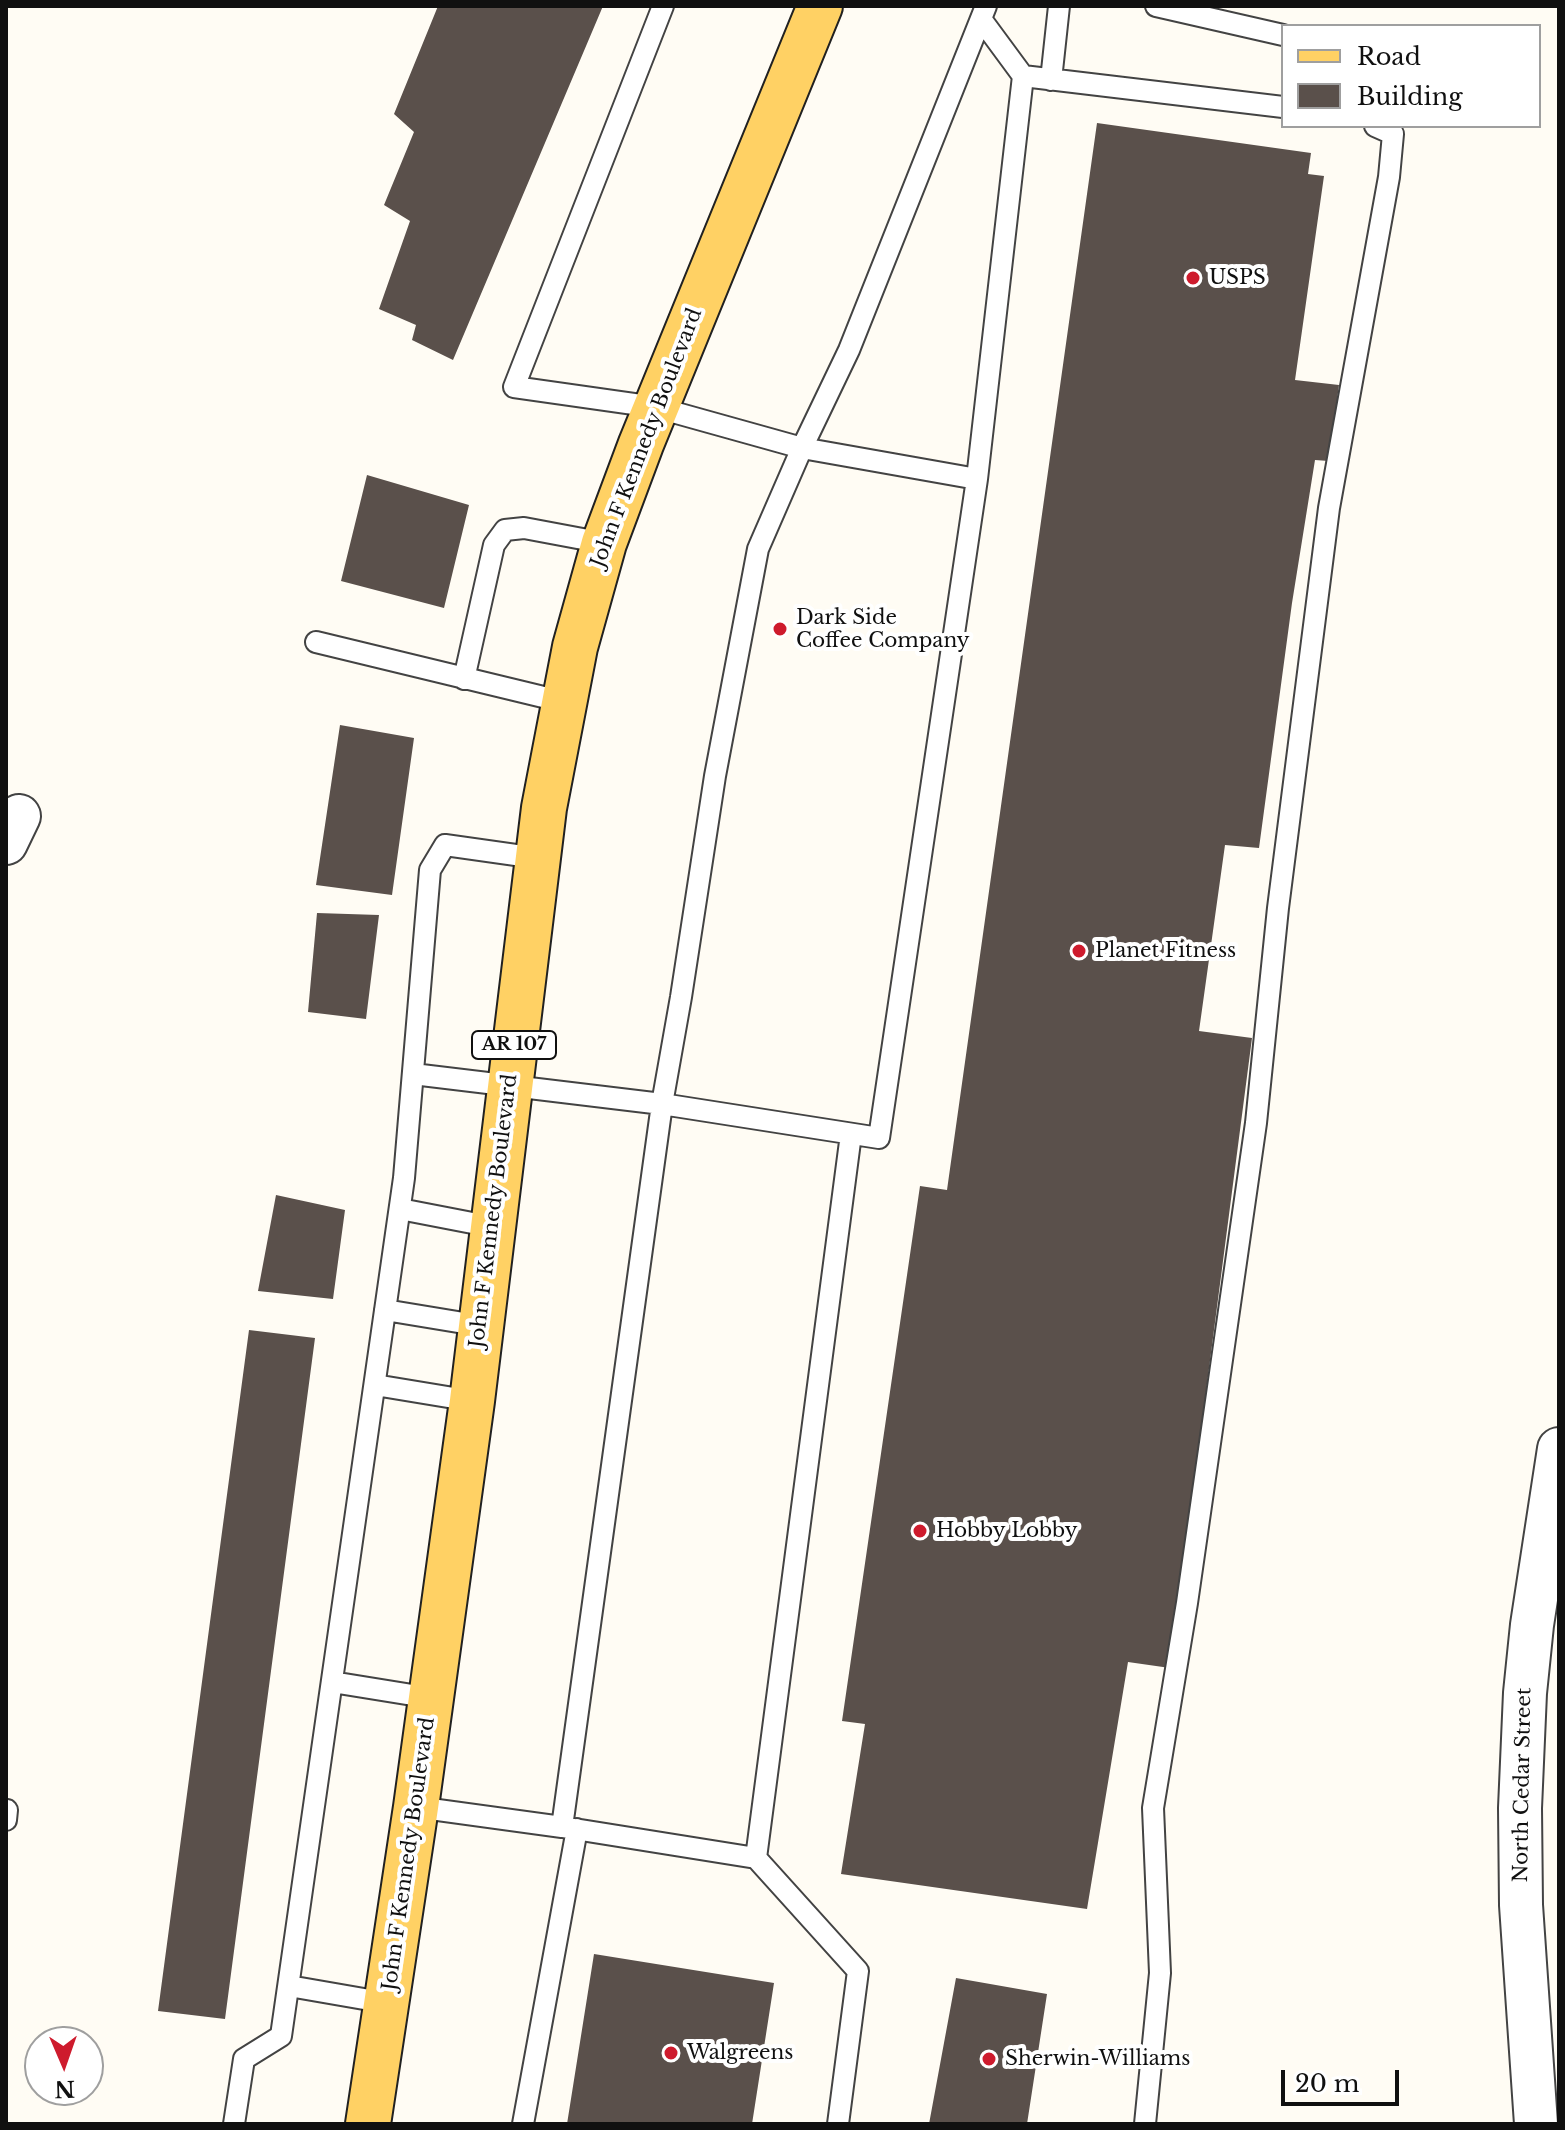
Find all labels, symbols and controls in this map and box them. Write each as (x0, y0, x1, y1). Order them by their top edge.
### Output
legend (1281, 24, 1541, 128)
text: Road (1357, 42, 1421, 71)
text: Building (1357, 82, 1463, 111)
place label: USPS (1209, 266, 1266, 290)
marker: USPS (1184, 269, 1202, 287)
street label: John F Kennedy Boulevard (586, 305, 708, 571)
place label: Dark Side Coffee Company (796, 606, 970, 653)
marker: Dark Side Coffee Company (771, 620, 789, 638)
place label: Planet Fitness (1095, 939, 1236, 963)
marker: Planet Fitness (1070, 942, 1088, 960)
road number: AR 107 (472, 1031, 556, 1059)
street label: John F Kennedy Boulevard (465, 1073, 523, 1349)
place label: Hobby Lobby (936, 1519, 1078, 1543)
marker: Hobby Lobby (911, 1522, 929, 1540)
street label: North Cedar Street (1509, 1687, 1537, 1883)
street label: John F Kennedy Boulevard (378, 1716, 440, 1992)
north arrow (24, 2026, 104, 2106)
place label: Walgreens (687, 2041, 793, 2065)
marker: Walgreens (662, 2044, 680, 2062)
place label: Sherwin-Williams (1005, 2047, 1190, 2071)
marker: Sherwin-Williams (980, 2050, 998, 2068)
scale bar (1285, 2054, 1403, 2104)
text: 20 m (1295, 2069, 1360, 2098)
text: N (54, 2075, 76, 2102)

